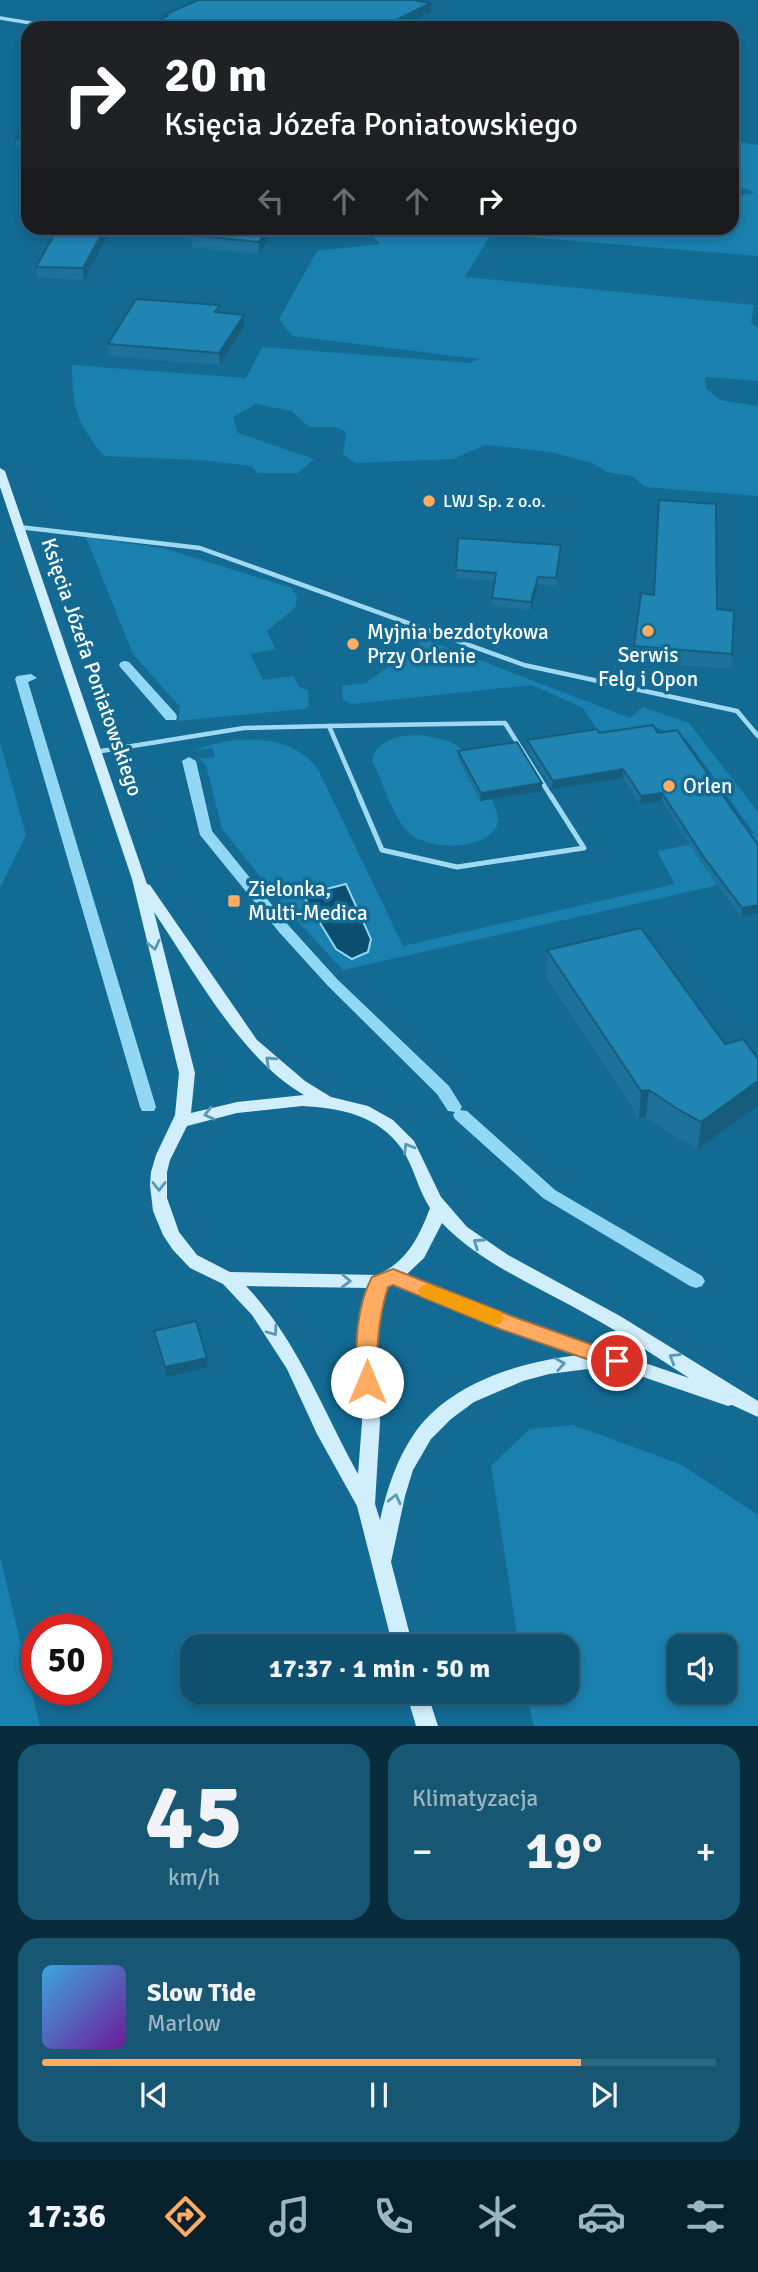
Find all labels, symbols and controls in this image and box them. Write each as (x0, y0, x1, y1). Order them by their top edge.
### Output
text: 20 m (164, 45, 267, 105)
icon: right (49, 49, 140, 140)
text: Księcia Józefa Poniatowskiego (164, 105, 578, 144)
icon: left (252, 182, 290, 220)
icon: ahead (325, 182, 363, 220)
icon: ahead (398, 182, 436, 220)
icon: right (471, 182, 509, 220)
place label: LWJ Sp. z o.o. (443, 490, 546, 512)
marker: LWJ Sp. z o.o. (421, 493, 437, 509)
street label: Księcia Józefa Poniatowskiego (35, 534, 149, 800)
place label: Myjnia bezdotykowa Przy Orlenie (367, 619, 549, 669)
marker: Serwis Felg i Opon (640, 623, 656, 639)
marker: Myjnia bezdotykowa Przy Orlenie (345, 636, 361, 652)
place label: Serwis Felg i Opon (598, 642, 698, 692)
place label: Orlen (683, 773, 732, 799)
marker: Orlen (661, 778, 677, 794)
place label: Zielonka, Multi-Medica (248, 876, 368, 926)
marker: Zielonka, Multi-Medica (226, 893, 242, 909)
one-way arrow (146, 939, 160, 951)
one-way arrow (265, 1056, 278, 1069)
one-way arrow (203, 1106, 215, 1120)
one-way arrow (404, 1142, 417, 1155)
one-way arrow (151, 1181, 167, 1191)
one-way arrow (473, 1239, 486, 1252)
one-way arrow (341, 1273, 352, 1288)
one-way arrow (264, 1323, 277, 1336)
pin (587, 1331, 647, 1391)
icon: arrive (598, 1342, 636, 1380)
position arrow (330, 1345, 404, 1419)
one-way arrow (669, 1354, 682, 1367)
one-way arrow (554, 1357, 566, 1372)
one-way arrow (386, 1493, 401, 1505)
speed limit sign: 50 (21, 1614, 112, 1705)
map controls (667, 1634, 737, 1704)
button: sound (667, 1634, 737, 1704)
text: 17:37 · 1 min · 50 m (269, 1653, 490, 1685)
text: 45 (145, 1761, 243, 1874)
text: Klimatyzacja (412, 1784, 538, 1813)
text: 19° (526, 1819, 602, 1883)
text: − (412, 1828, 433, 1875)
text: + (695, 1828, 716, 1875)
text: km/h (168, 1863, 220, 1892)
text: Slow Tide (147, 1977, 256, 2009)
text: Marlow (147, 2009, 221, 2038)
icon: previous (135, 2076, 173, 2114)
icon: pause (360, 2076, 398, 2114)
icon: next (585, 2076, 623, 2114)
icon: directions (161, 2192, 210, 2241)
icon: music (265, 2192, 314, 2241)
icon: phone (369, 2192, 418, 2241)
icon: climate (473, 2192, 522, 2241)
icon: car (577, 2192, 626, 2241)
icon: filters (681, 2192, 730, 2241)
text: 17:36 (28, 2197, 106, 2236)

